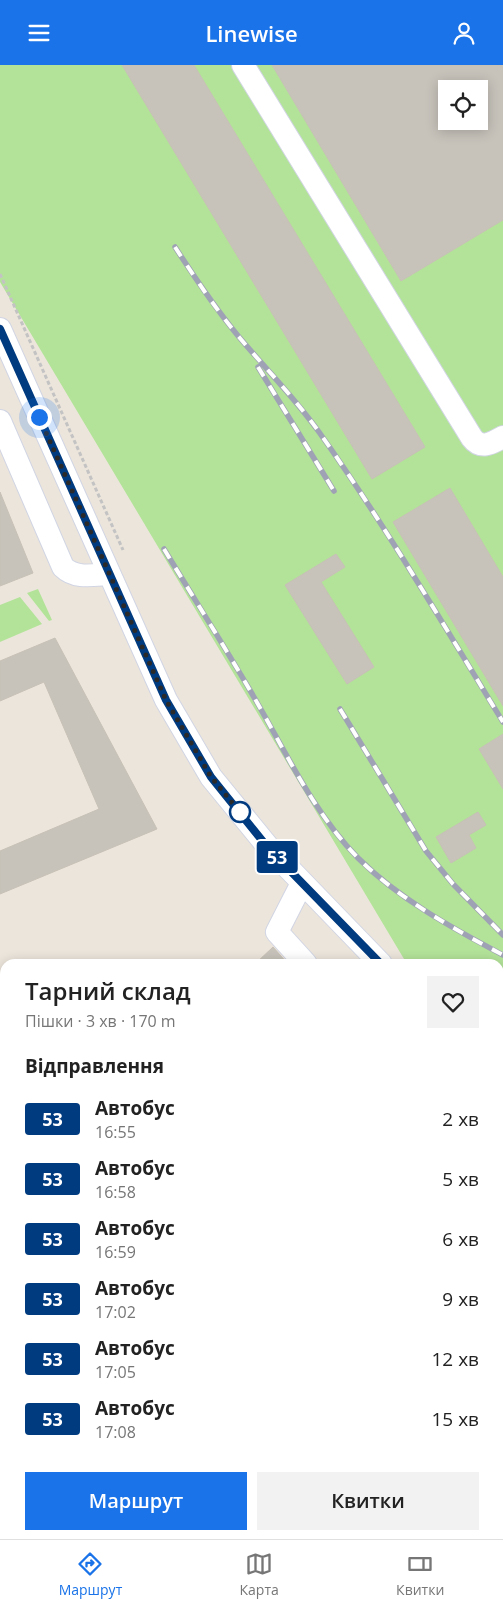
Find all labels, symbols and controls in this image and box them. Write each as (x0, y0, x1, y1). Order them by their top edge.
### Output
text: Linewise (205, 18, 298, 48)
icon: menu (25, 19, 53, 47)
icon: person (450, 19, 478, 47)
map controls (438, 80, 488, 130)
button: locate (438, 80, 488, 130)
your location (27, 405, 52, 430)
unlabelled marker (229, 801, 251, 823)
line badge: 53 (254, 841, 300, 873)
text: 53 (267, 845, 287, 869)
text: Тарний склад (25, 974, 191, 1007)
button: heart (427, 976, 479, 1028)
text: Пішки · 3 хв · 170 m (25, 1010, 176, 1032)
text: Відправлення (25, 1053, 164, 1079)
text: Автобус (95, 1095, 175, 1121)
text: 2 хв (442, 1106, 479, 1132)
text: 53 (42, 1107, 63, 1131)
text: 16:55 (95, 1121, 136, 1143)
text: Автобус (95, 1155, 175, 1181)
text: 5 хв (442, 1166, 479, 1192)
text: 53 (42, 1167, 63, 1191)
text: 16:58 (95, 1181, 136, 1203)
text: Автобус (95, 1215, 175, 1241)
text: 6 хв (442, 1226, 479, 1252)
text: 53 (42, 1227, 63, 1251)
text: 16:59 (95, 1241, 136, 1263)
text: Автобус (95, 1275, 175, 1301)
text: 9 хв (442, 1286, 479, 1312)
text: 53 (42, 1287, 63, 1311)
text: 17:02 (95, 1301, 136, 1323)
text: Автобус (95, 1335, 175, 1361)
text: 12 хв (431, 1346, 479, 1372)
text: 53 (42, 1347, 63, 1371)
text: 17:05 (95, 1361, 136, 1383)
text: Автобус (95, 1395, 175, 1421)
text: 15 хв (431, 1406, 479, 1432)
text: 53 (42, 1407, 63, 1431)
text: 17:08 (95, 1421, 136, 1443)
button: Маршрут (25, 1472, 247, 1530)
button: Квитки (257, 1472, 479, 1530)
tab: Маршрут (59, 1550, 122, 1599)
tab: Карта (240, 1550, 279, 1599)
tab: Квитки (396, 1550, 444, 1599)

